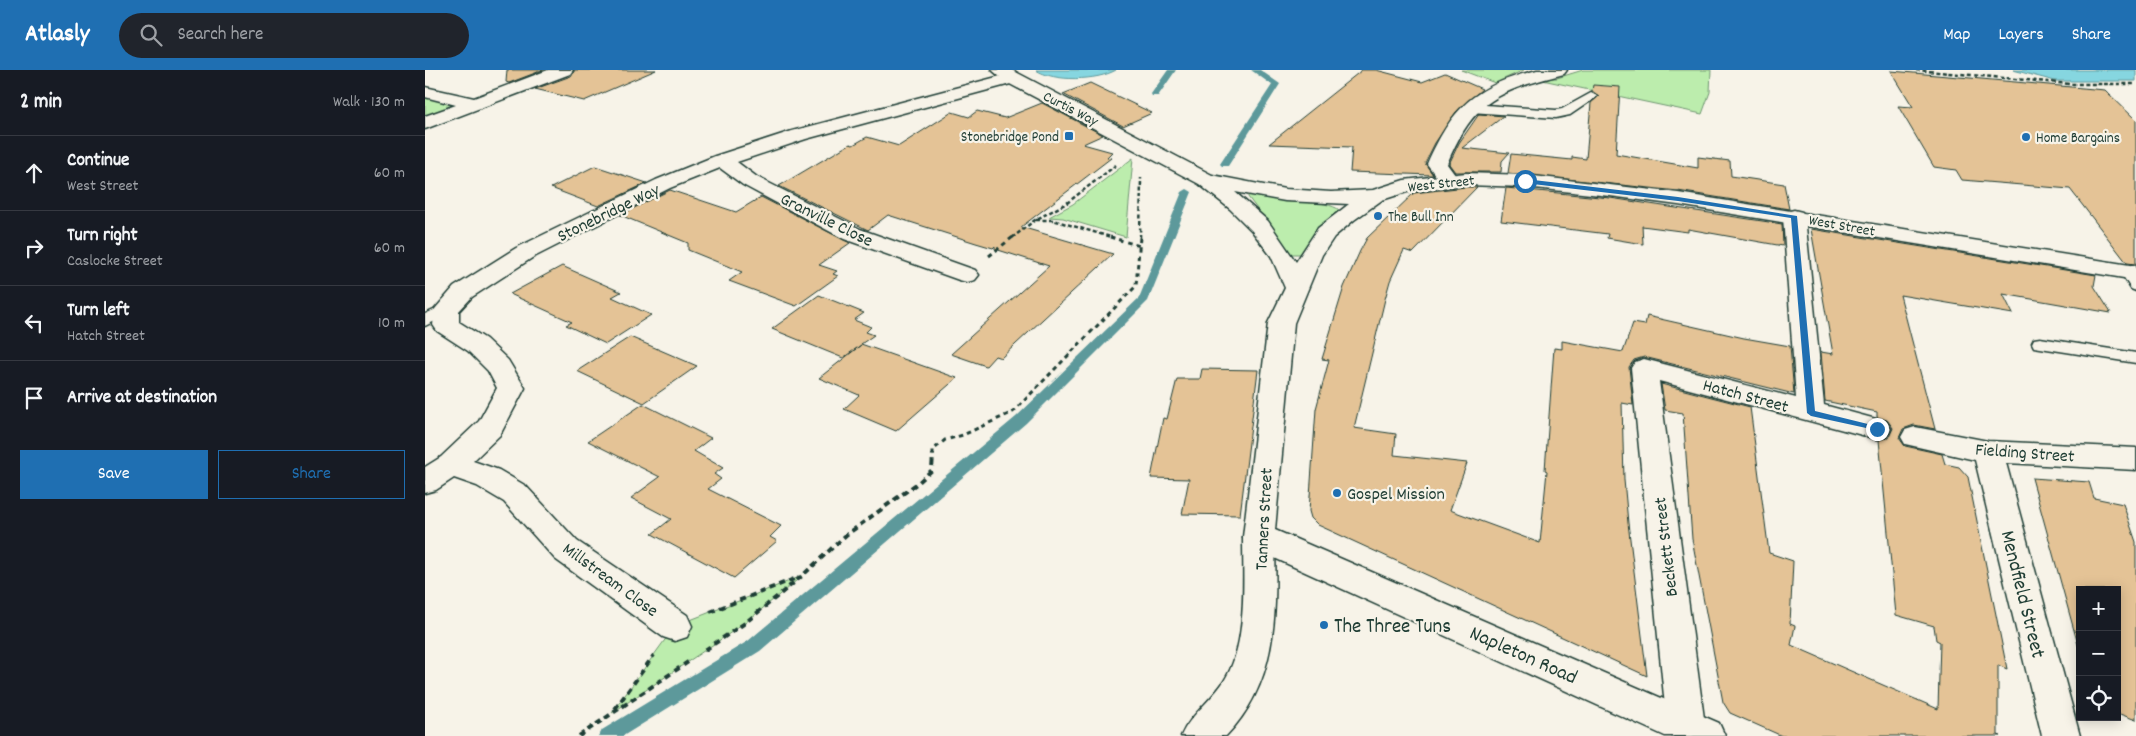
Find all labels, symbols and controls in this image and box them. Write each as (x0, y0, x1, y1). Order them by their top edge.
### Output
search box (119, 13, 469, 58)
text: Atlasly (25, 18, 89, 52)
icon: search (137, 21, 165, 49)
text: Search here (177, 22, 263, 49)
text: Map (1943, 23, 1970, 48)
text: Layers (1998, 23, 2044, 48)
text: Share (2072, 23, 2111, 48)
street label: Curtis Way (1039, 87, 1102, 133)
text: 2 min (20, 88, 62, 118)
text: Walk · 130 m (333, 91, 405, 114)
place label: Stonebridge Pond (961, 127, 1059, 149)
place label: Home Bargains (2036, 128, 2120, 150)
marker: Stonebridge Pond (1063, 130, 1075, 142)
marker: Home Bargains (2020, 131, 2032, 143)
text: Continue (67, 148, 129, 175)
icon: ahead (20, 159, 48, 187)
text: 60 m (374, 162, 405, 185)
route start (1514, 170, 1537, 193)
street label: West Street (1407, 171, 1476, 199)
text: West Street (67, 175, 138, 198)
street label: Stonebridge Way (554, 178, 665, 250)
street label: Granville Close (775, 188, 877, 255)
place label: The Bull Inn (1388, 207, 1454, 229)
marker: The Bull Inn (1372, 210, 1384, 222)
street label: West Street (1807, 210, 1877, 244)
text: Turn right (67, 223, 138, 250)
icon: right (20, 234, 48, 262)
text: 60 m (374, 237, 405, 260)
text: Caslocke Street (67, 250, 163, 273)
text: Turn left (67, 298, 130, 325)
icon: left (20, 309, 48, 337)
text: 10 m (378, 312, 405, 335)
text: Hatch Street (67, 325, 145, 348)
street label: Hatch Street (1700, 374, 1791, 421)
icon: arrive (20, 384, 48, 412)
text: Arrive at destination (67, 385, 217, 412)
route end (1866, 418, 1889, 441)
street label: Fielding Street (1974, 439, 2076, 470)
button: Save (20, 450, 208, 499)
button: Share (218, 450, 405, 499)
street label: Tanners Street (1250, 467, 1281, 571)
place label: Gospel Mission (1347, 483, 1445, 508)
marker: Gospel Mission (1331, 487, 1343, 499)
street label: Beckett Street (1649, 495, 1686, 598)
street label: Mendfield Street (1991, 528, 2052, 662)
street label: Millstream Close (557, 538, 663, 624)
map controls (2076, 586, 2121, 721)
button: + (2076, 586, 2121, 631)
place label: The Three Tuns (1334, 613, 1451, 643)
marker: The Three Tuns (1318, 619, 1330, 631)
street label: Napleton Road (1464, 620, 1581, 694)
button: − (2076, 631, 2121, 676)
button: locate (2076, 676, 2121, 721)

